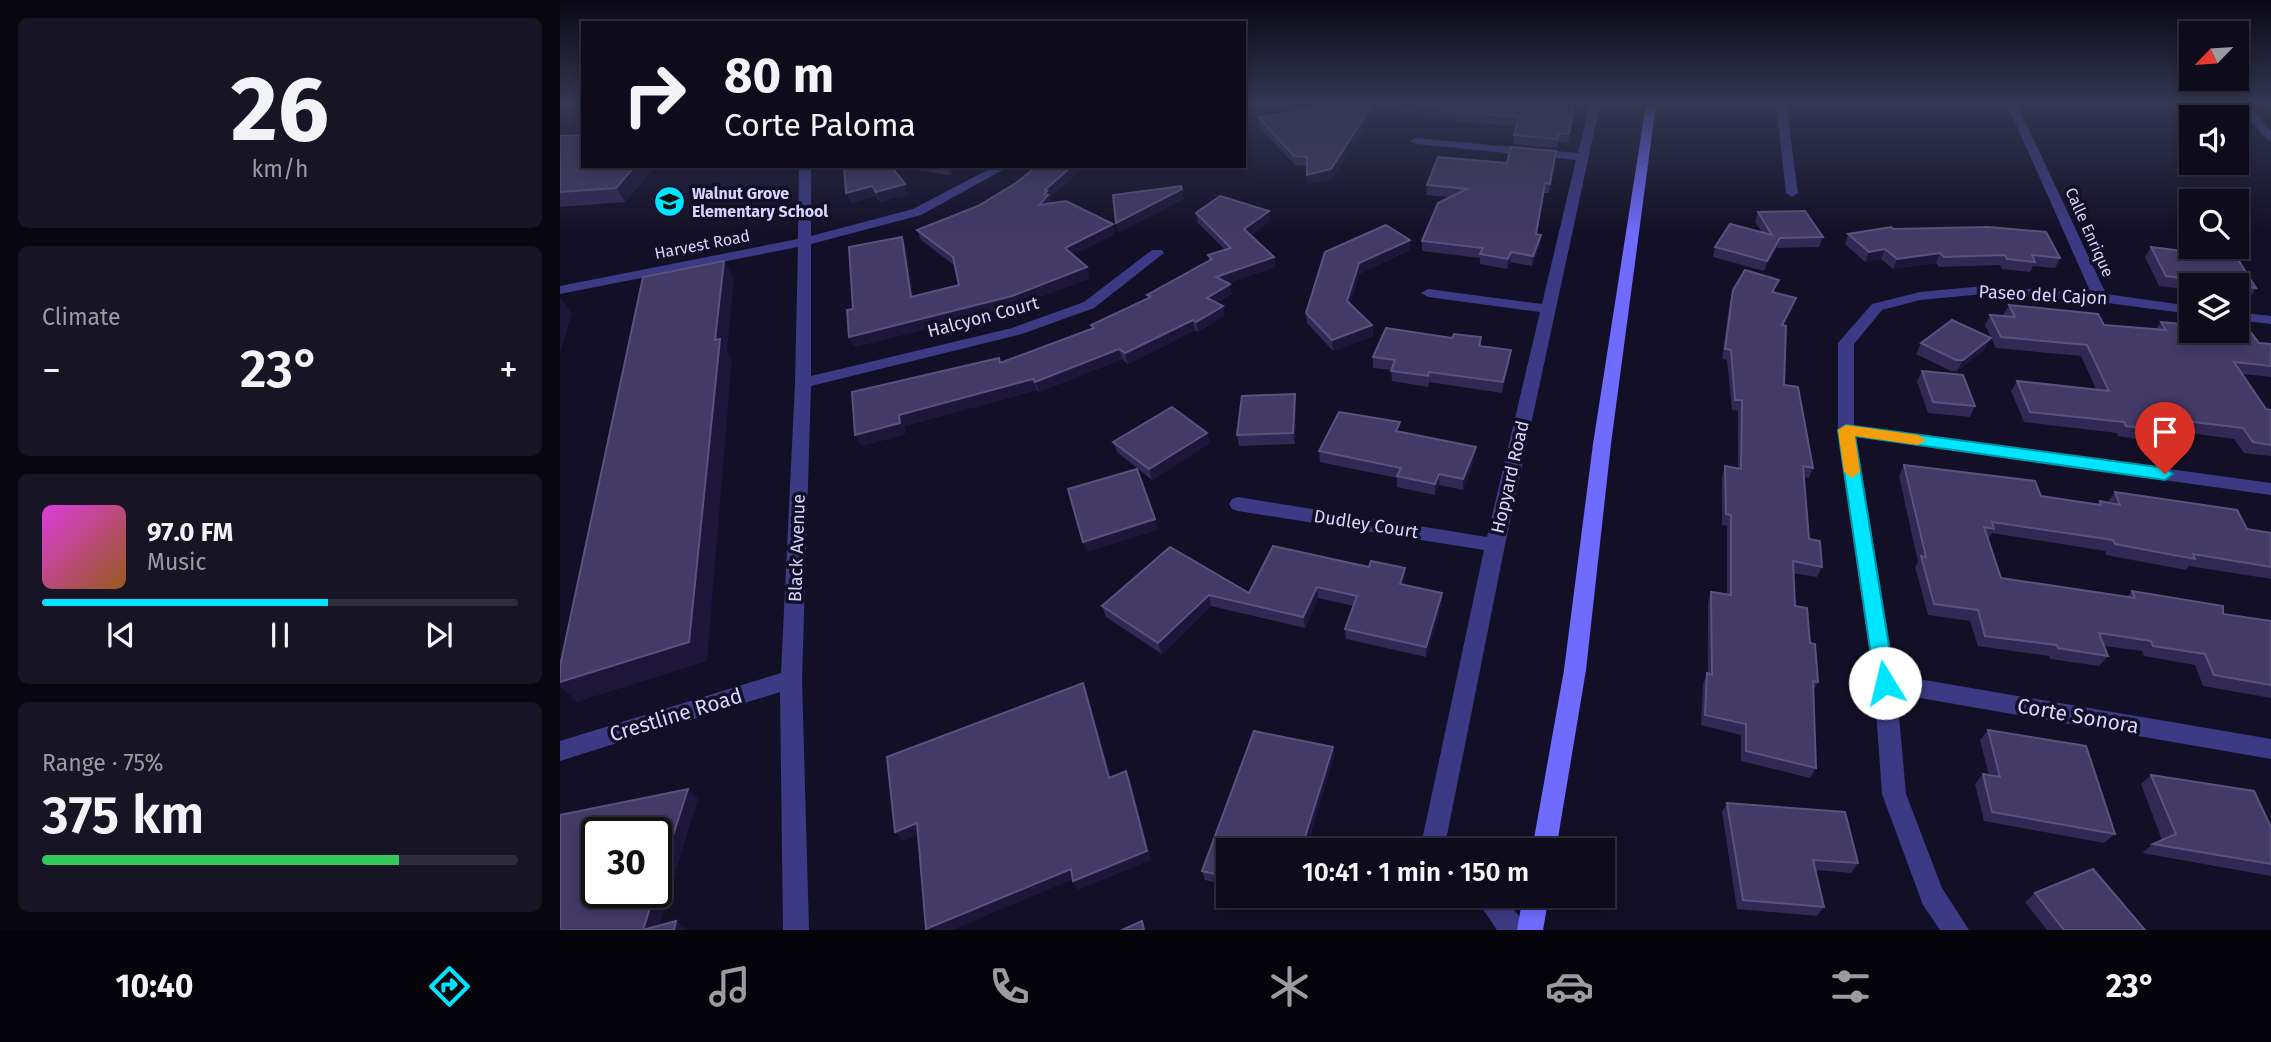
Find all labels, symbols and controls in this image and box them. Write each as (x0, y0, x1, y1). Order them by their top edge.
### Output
north arrow (2179, 21, 2249, 91)
map controls (2179, 21, 2249, 343)
text: 80 m (724, 46, 834, 105)
icon: right (609, 49, 700, 140)
text: 26 (231, 55, 329, 164)
button: sound (2179, 105, 2249, 175)
text: Corte Paloma (724, 106, 916, 144)
text: km/h (252, 155, 308, 183)
place label: Walnut Grove Elementary School (692, 184, 828, 221)
school or university icon: Walnut Grove Elementary School (652, 185, 686, 219)
street label: Calle Enrique (2061, 185, 2118, 280)
button: search (2179, 189, 2249, 259)
street label: Harvest Road (653, 226, 751, 263)
button: layers (2179, 273, 2249, 343)
street label: Paseo del Cajon (1978, 281, 2108, 309)
street label: Halcyon Court (925, 291, 1042, 342)
text: Climate (42, 303, 121, 331)
text: 23° (240, 338, 320, 401)
text: − (42, 347, 61, 393)
text: + (499, 347, 518, 393)
pin (2135, 402, 2195, 474)
icon: arrive (2146, 413, 2184, 451)
street label: Hopyard Road (1486, 418, 1534, 536)
street label: Black Avenue (784, 494, 810, 602)
street label: Dudley Court (1312, 505, 1420, 543)
text: 97.0 FM (147, 517, 233, 548)
text: Music (147, 548, 207, 576)
icon: previous (102, 616, 140, 654)
icon: pause (261, 616, 299, 654)
icon: next (420, 616, 458, 654)
position arrow (1848, 646, 1922, 720)
street label: Crestline Road (607, 682, 745, 748)
street label: Corte Sonora (2015, 693, 2141, 739)
text: Range · 75% (42, 749, 163, 777)
text: 375 km (42, 784, 204, 847)
speed limit sign: 30 (581, 817, 672, 908)
text: 10:41 · 1 min · 150 m (1302, 857, 1529, 888)
icon: directions (425, 962, 474, 1011)
icon: music (705, 962, 754, 1011)
icon: phone (985, 962, 1034, 1011)
icon: climate (1265, 962, 1314, 1011)
icon: car (1545, 962, 1594, 1011)
icon: filters (1826, 962, 1875, 1011)
text: 10:40 (116, 967, 193, 1005)
text: 23° (2106, 967, 2155, 1005)

